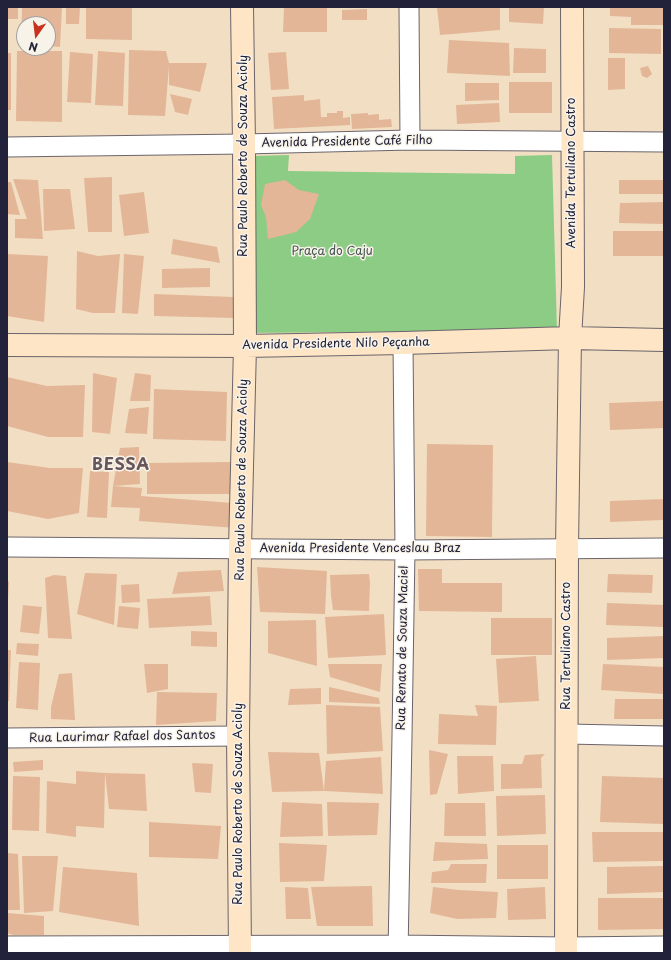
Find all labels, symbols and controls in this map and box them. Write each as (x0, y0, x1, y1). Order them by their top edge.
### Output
north arrow (16, 16, 56, 56)
text: N (27, 38, 40, 56)
street label: Rua Paulo Roberto de Souza Acioly (237, 55, 251, 257)
street label: Avenida Tertuliano Castro (565, 98, 579, 248)
street label: Avenida Presidente Café Filho (261, 133, 433, 151)
park label: Praça do Caju (291, 245, 373, 259)
street label: Avenida Presidente Nilo Peçanha (242, 335, 430, 353)
street label: Rua Paulo Roberto de Souza Acioly (233, 379, 251, 581)
district label: BESSA (91, 456, 151, 476)
street label: Avenida Presidente Venceslau Braz (260, 542, 460, 556)
street label: Rua Renato de Souza Maciel (394, 565, 412, 731)
street label: Rua Tertuliano Castro (560, 582, 574, 710)
street label: Rua Paulo Roberto de Souza Acioly (232, 703, 246, 905)
street label: Rua Laurimar Rafael dos Santos (29, 728, 215, 746)

